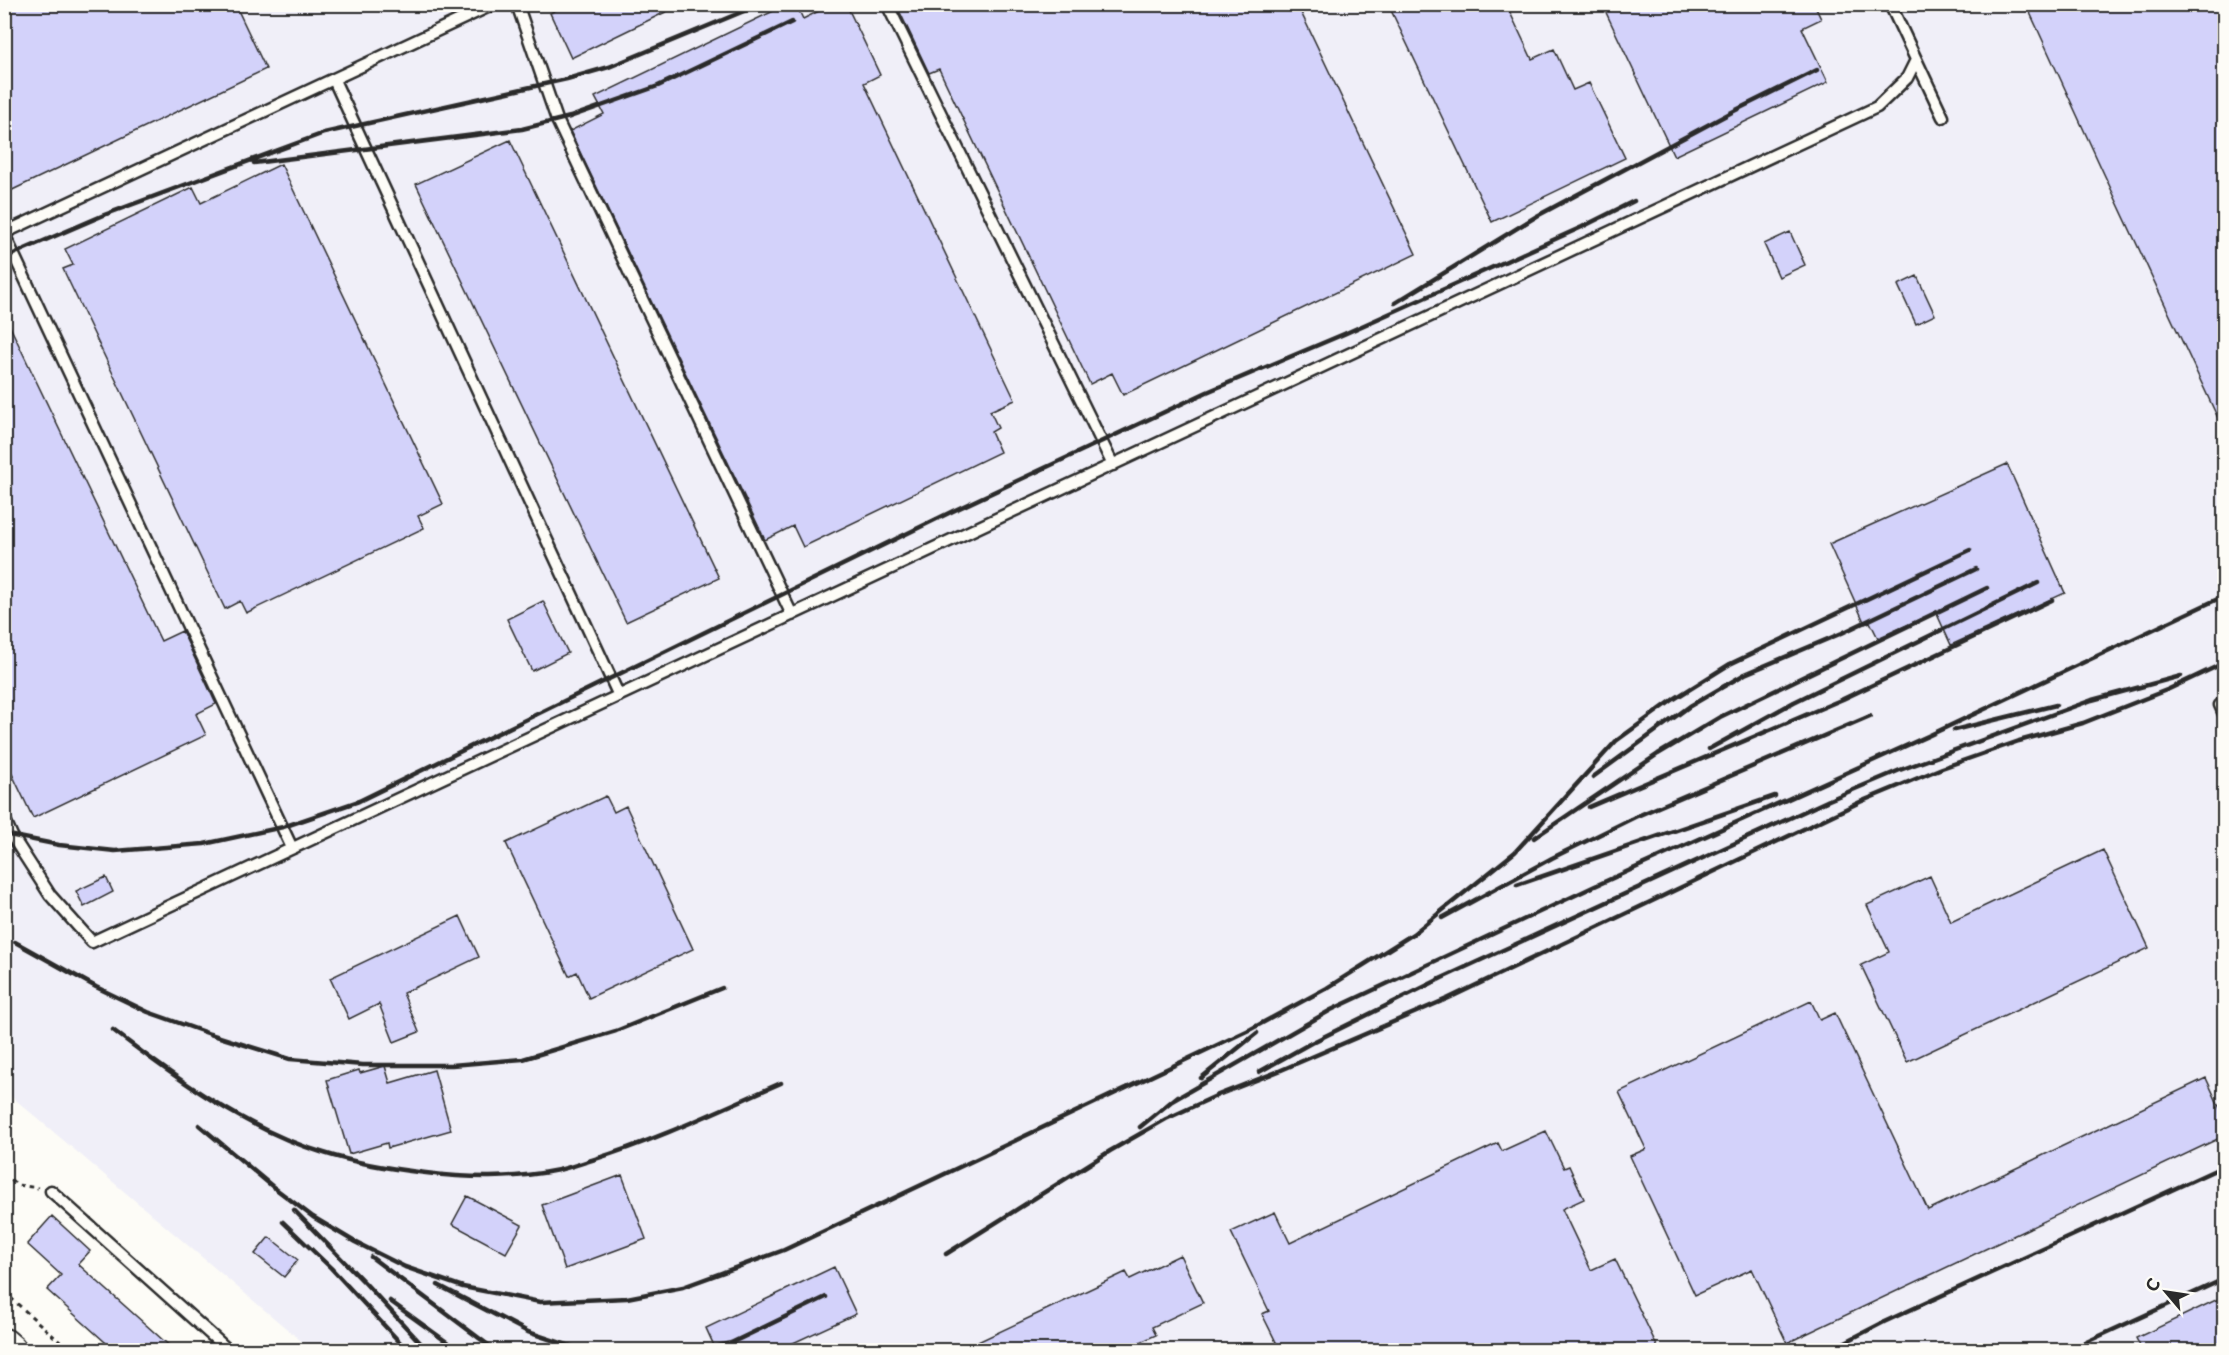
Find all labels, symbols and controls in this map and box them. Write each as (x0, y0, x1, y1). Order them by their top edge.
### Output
north arrow (2136, 1262, 2196, 1322)
text: С (2139, 1273, 2165, 1295)

